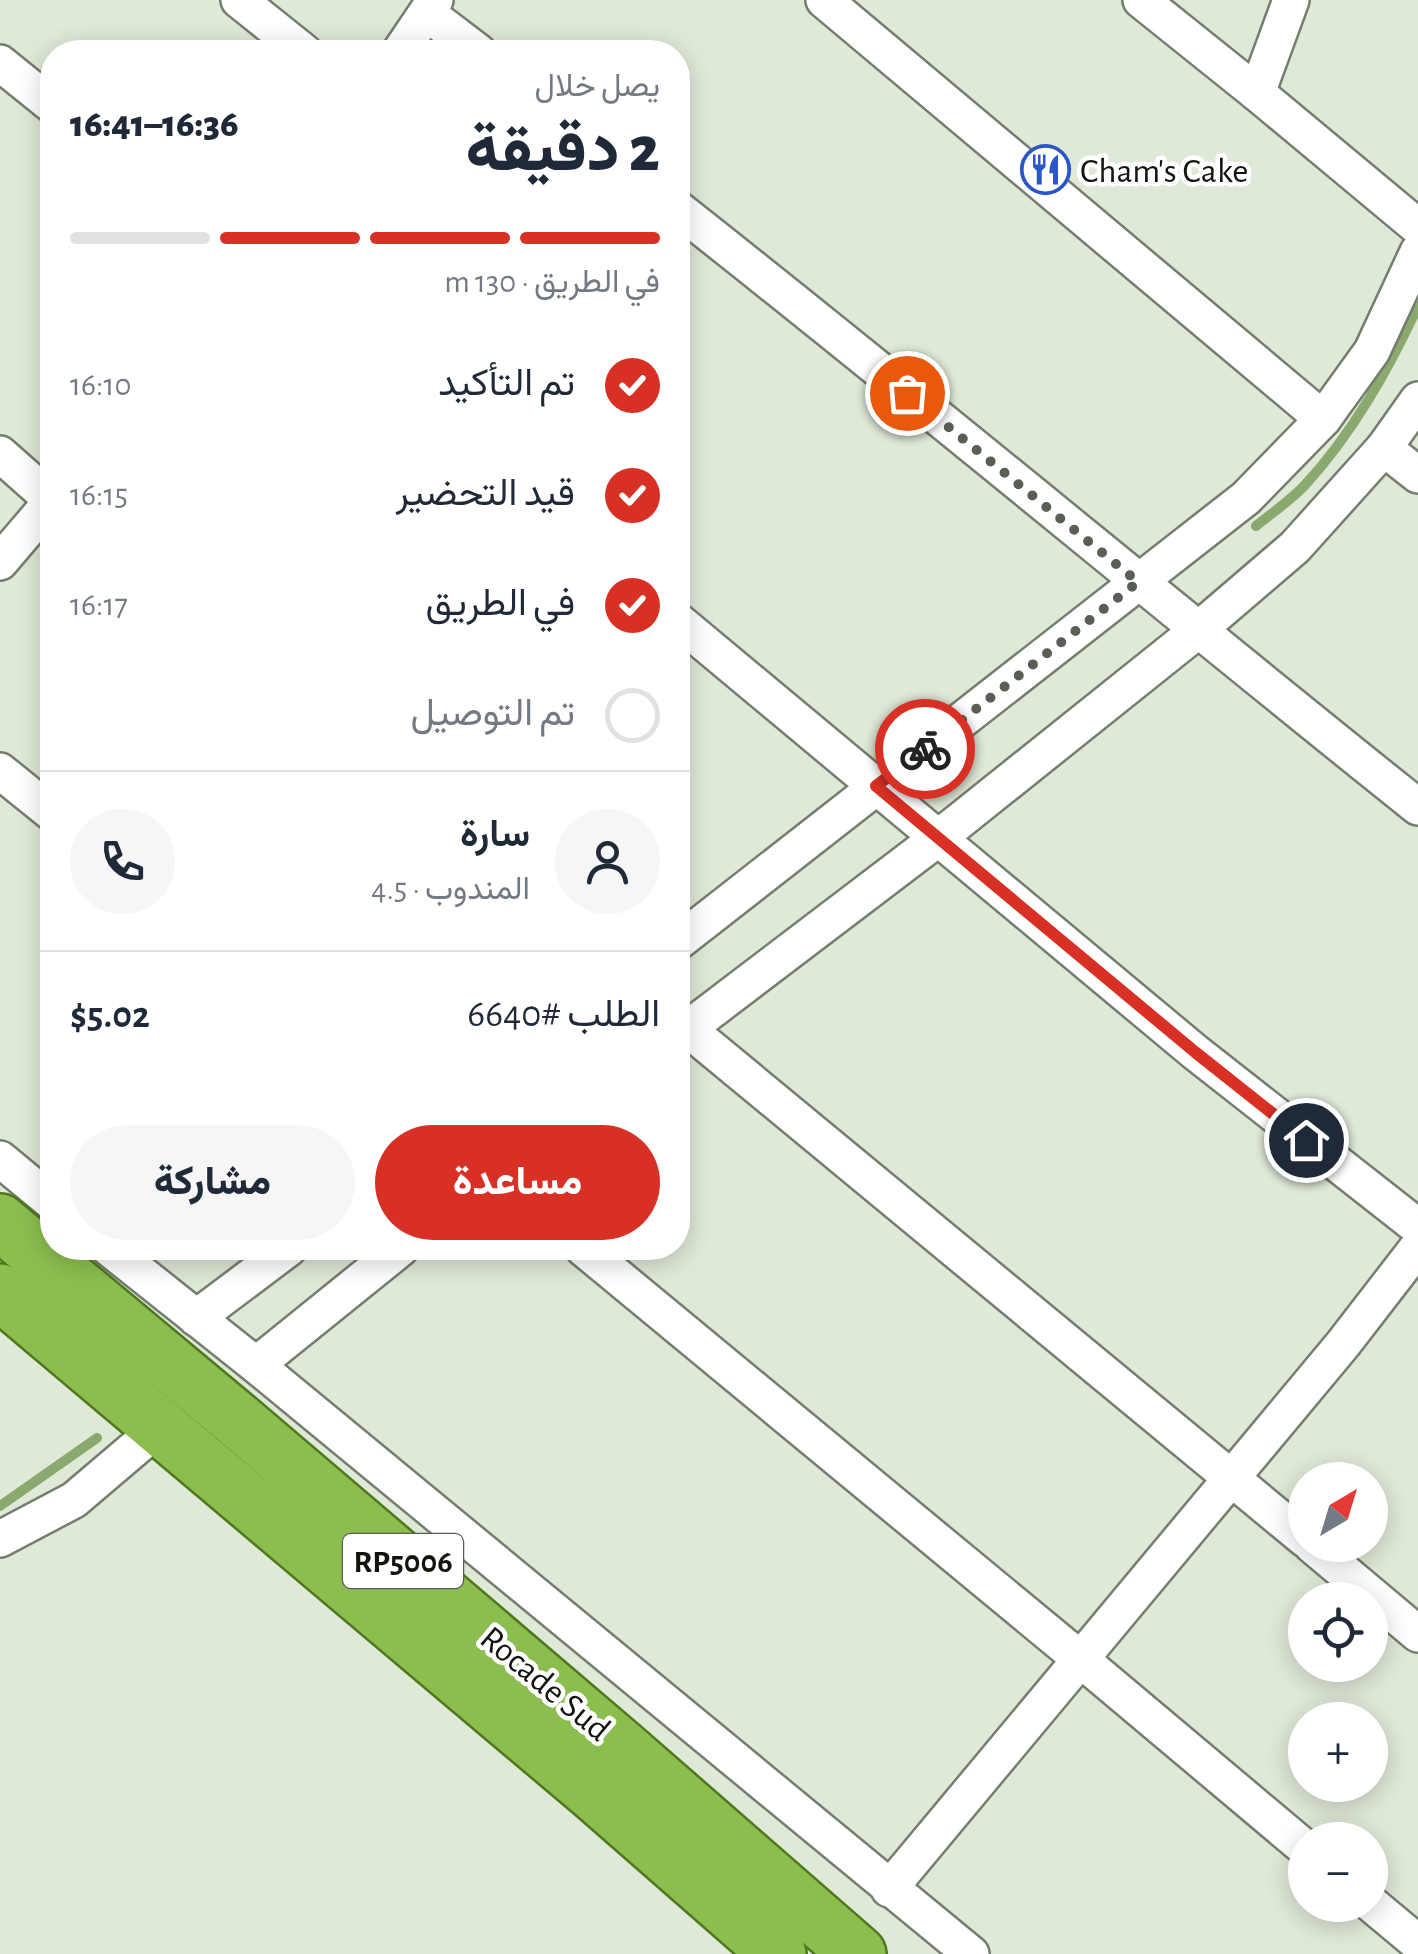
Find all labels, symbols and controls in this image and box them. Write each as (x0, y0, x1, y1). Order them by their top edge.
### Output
text: يصل خلال (535, 70, 660, 102)
text: 16:36–16:41 (70, 106, 239, 144)
text: 2 دقيقة (466, 118, 660, 183)
restaurant icon: Cham's Cake (1019, 144, 1071, 196)
place label: Cham's Cake (1080, 154, 1248, 189)
text: في الطريق · 130 m (444, 266, 660, 298)
pin (865, 351, 950, 436)
icon: check (605, 358, 660, 413)
text: تم التأكيد (438, 365, 575, 403)
icon: bag (880, 366, 935, 421)
text: 16:10 (70, 369, 131, 401)
icon: check (605, 468, 660, 523)
text: قيد التحضير (396, 475, 575, 513)
text: 16:15 (70, 479, 128, 511)
icon: check (605, 578, 660, 633)
text: في الطريق (425, 585, 575, 623)
text: 16:17 (70, 589, 128, 621)
text: تم التوصيل (410, 695, 575, 733)
courier (875, 699, 975, 799)
icon: bike (898, 722, 953, 777)
button: phone (70, 809, 175, 914)
button: person (555, 809, 660, 914)
text: سارة (460, 816, 530, 854)
text: المندوب · 4.5 (371, 873, 530, 905)
text: الطلب #6640 (467, 996, 660, 1034)
text: $5.02 (70, 997, 150, 1035)
pin (1264, 1098, 1349, 1183)
icon: home (1279, 1113, 1334, 1168)
button: مشاركة (70, 1125, 355, 1240)
button: مساعدة (375, 1125, 660, 1240)
north arrow (1288, 1462, 1388, 1562)
map controls (1288, 1462, 1388, 1922)
road number: RP5006 (343, 1534, 463, 1588)
button: locate (1288, 1582, 1388, 1682)
street label: Rocade Sud (474, 1620, 616, 1748)
button: + (1288, 1702, 1388, 1802)
button: − (1288, 1822, 1388, 1922)

